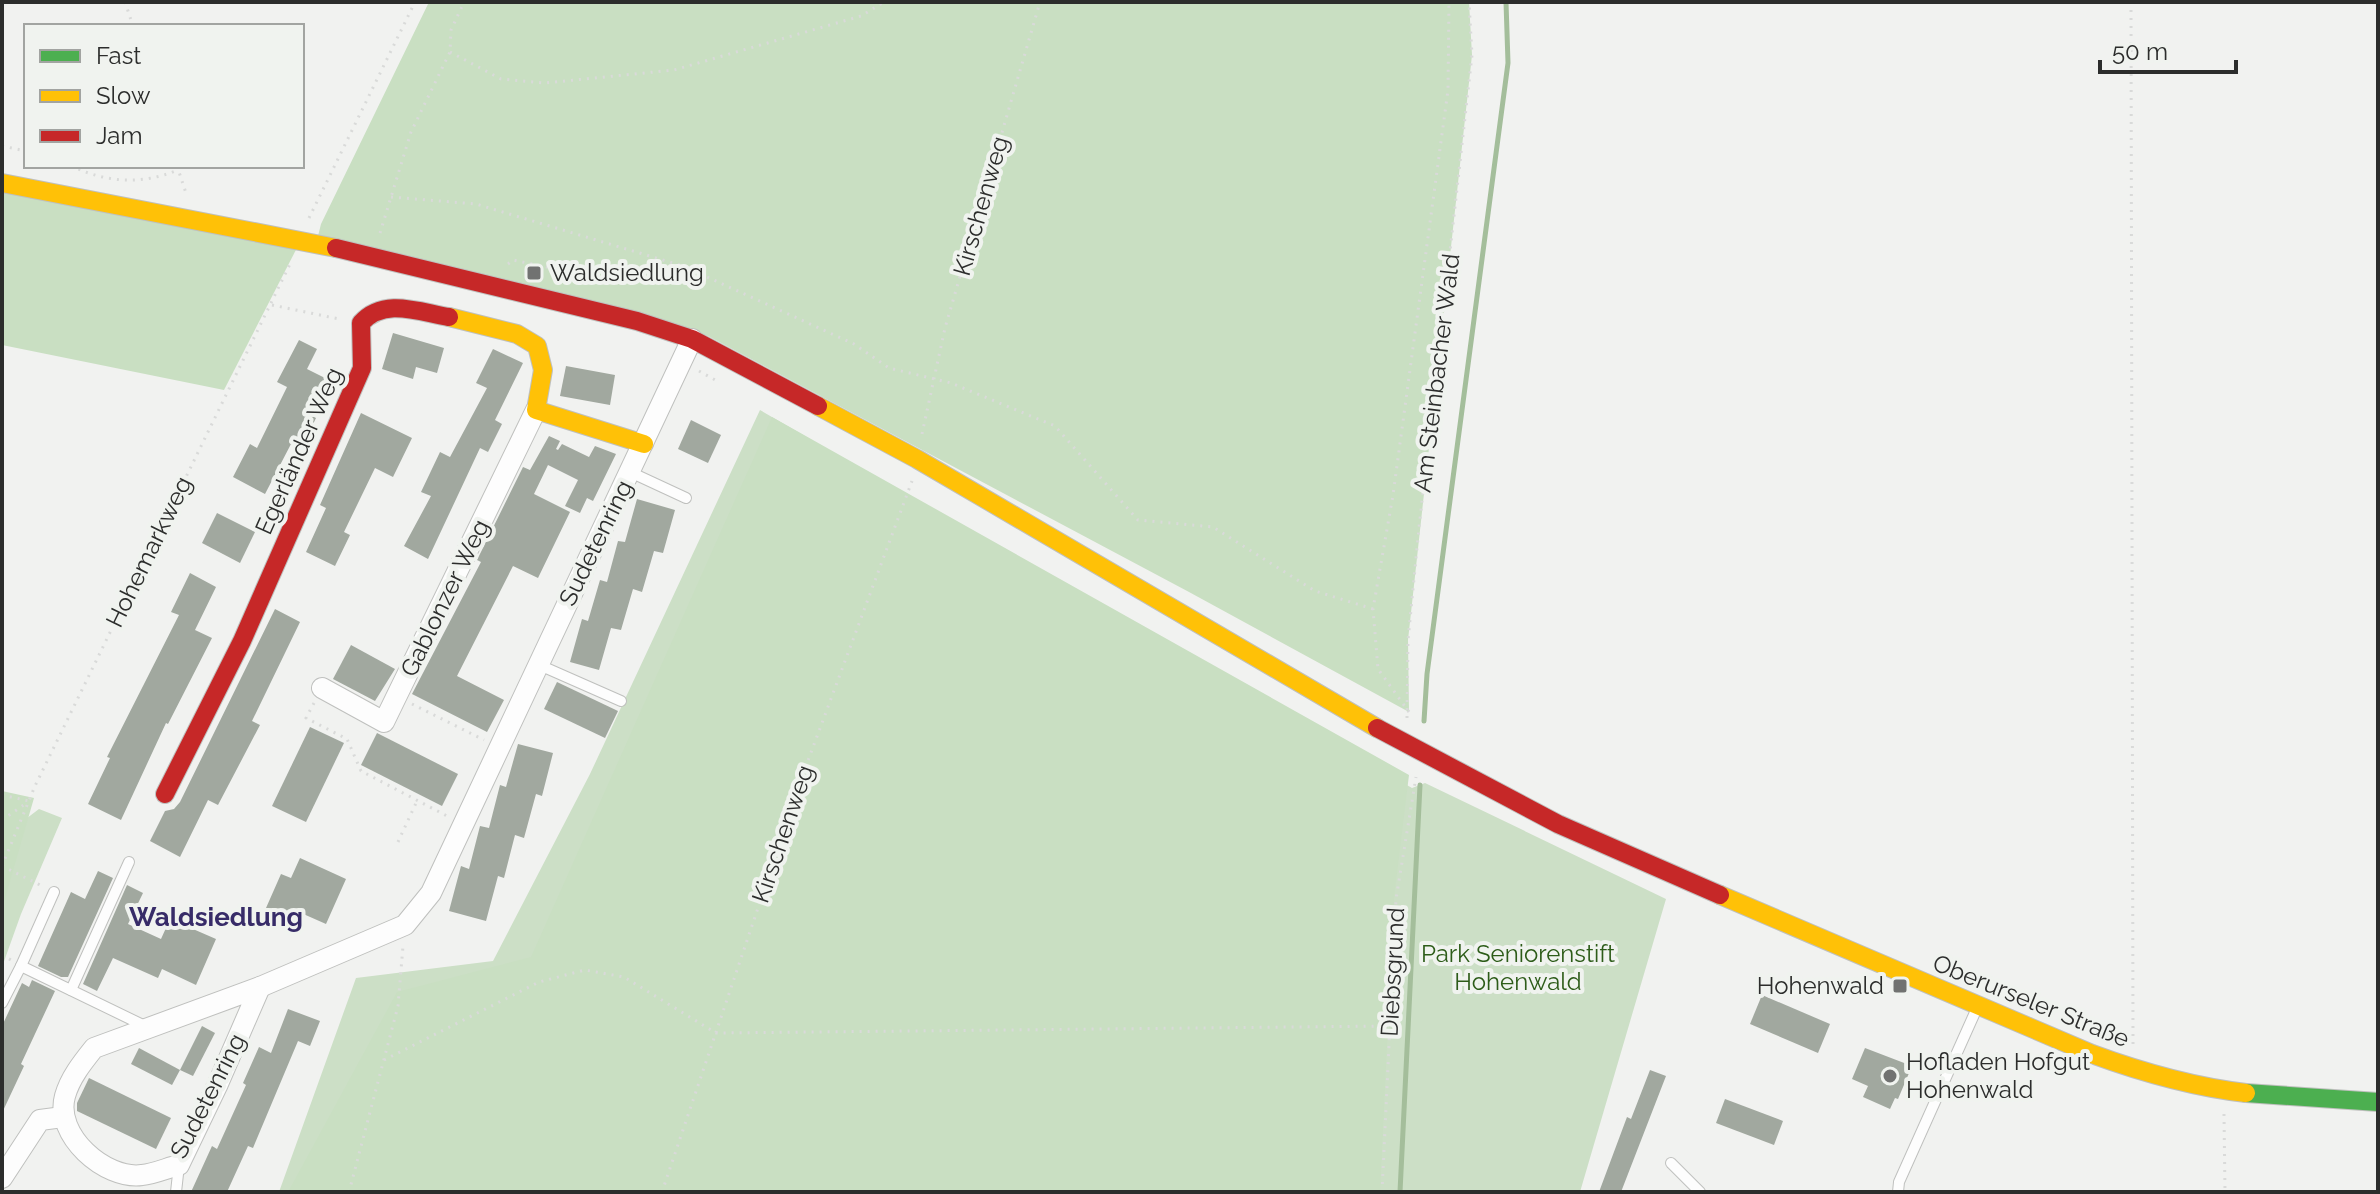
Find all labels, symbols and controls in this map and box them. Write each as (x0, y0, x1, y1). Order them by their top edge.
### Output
legend (24, 24, 304, 168)
scale bar (2100, 24, 2236, 74)
text: 50 m (2112, 37, 2168, 66)
text: Fast (96, 41, 141, 70)
text: Slow (96, 81, 151, 110)
text: Jam (96, 121, 142, 150)
street label: Kirschenweg (947, 133, 1014, 279)
street label: Am Steinbacher Wald (1407, 252, 1466, 494)
place label: Waldsiedlung (550, 258, 704, 287)
marker: Waldsiedlung (525, 264, 543, 282)
street label: Egerländer Weg (249, 363, 348, 539)
street label: Hohemarkweg (100, 472, 198, 632)
street label: Sudetenring (553, 475, 638, 610)
street label: Gablonzer Weg (394, 515, 495, 681)
street label: Kirschenweg (745, 761, 820, 906)
district label: Waldsiedlung (129, 902, 303, 932)
street label: Diebsgrund (1375, 907, 1410, 1037)
park label: Park Seniorenstift Hohenwald (1421, 939, 1615, 996)
street label: Oberurseler Straße (1929, 948, 2134, 1053)
place label: Hohenwald (1757, 971, 1884, 1000)
marker: Hohenwald (1891, 977, 1909, 995)
street label: Sudetenring (164, 1029, 251, 1163)
place label: Hofladen Hofgut Hohenwald (1906, 1047, 2090, 1104)
marker: Hofladen Hofgut Hohenwald (1881, 1067, 1899, 1085)

